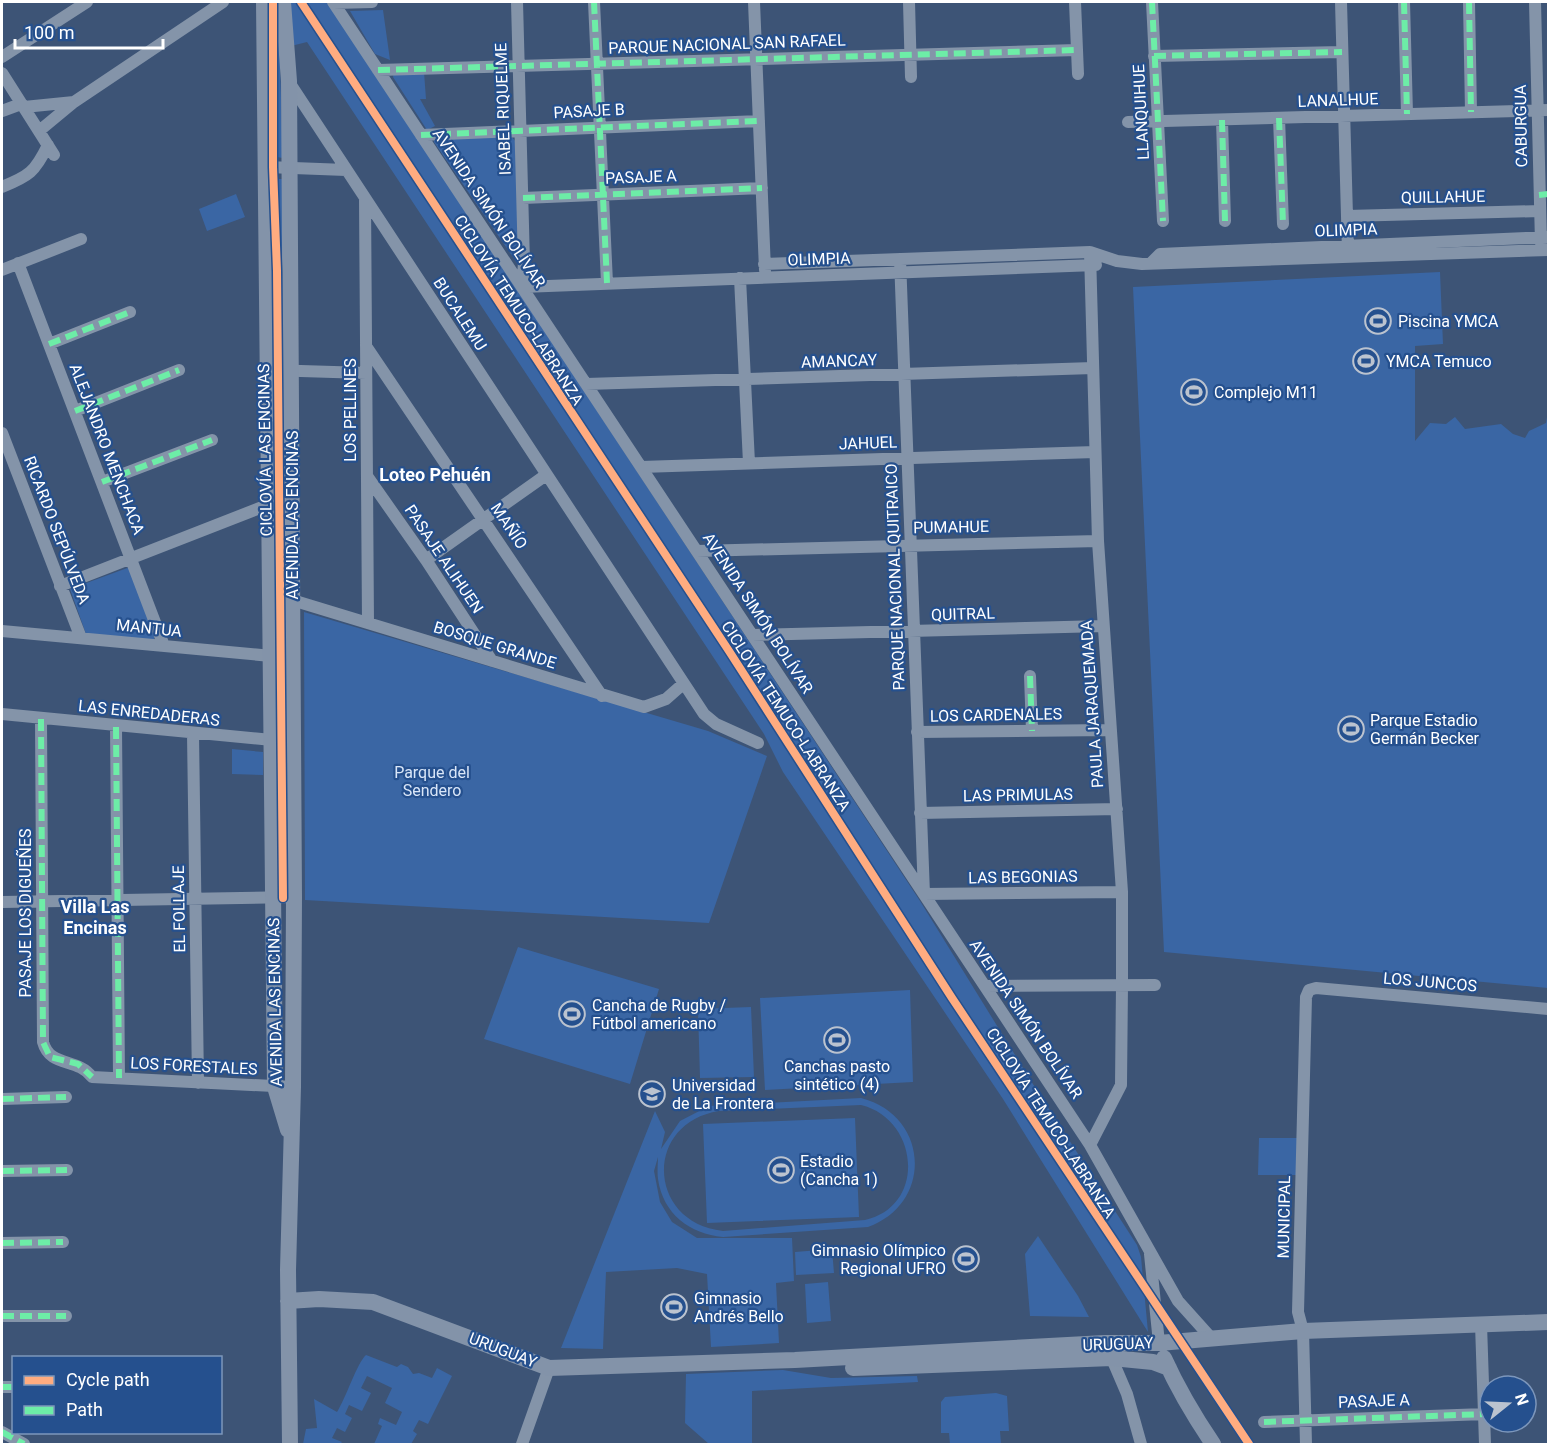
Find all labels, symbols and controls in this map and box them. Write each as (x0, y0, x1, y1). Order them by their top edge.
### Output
scale bar (15, 12, 164, 50)
text: 100 m (24, 22, 75, 43)
street label: PARQUE NACIONAL SAN RAFAEL (608, 30, 846, 58)
street label: ISABEL RIQUELME (491, 43, 515, 175)
street label: LLANQUIHUE (1129, 64, 1153, 160)
street label: CABURGUA (1511, 84, 1531, 167)
street label: LANALHUE (1297, 89, 1379, 111)
street label: PASAJE B (553, 100, 625, 122)
street label: AVENIDA SIMÓN BOLÍVAR (429, 124, 550, 291)
street label: PASAJE A (605, 166, 678, 188)
street label: QUILLAHUE (1401, 187, 1485, 207)
street label: CICLOVÍA TEMUCO-LABRANZA (450, 211, 588, 409)
street label: OLIMPIA (1314, 219, 1378, 241)
street label: OLIMPIA (787, 248, 851, 270)
street label: BUCALEMU (429, 274, 491, 354)
sports icon: Piscina YMCA (1363, 306, 1393, 336)
place label: Piscina YMCA (1398, 312, 1499, 331)
sports icon: YMCA Temuco (1351, 346, 1381, 376)
street label: AMANCAY (801, 350, 878, 372)
place label: YMCA Temuco (1386, 352, 1492, 371)
street label: LOS PELLINES (341, 358, 360, 462)
street label: ALEJANDRO MENCHACA (66, 361, 149, 538)
street label: CICLOVÍA LAS ENCINAS (254, 364, 276, 536)
sports icon: Complejo M11 (1179, 377, 1209, 407)
place label: Complejo M11 (1214, 383, 1318, 402)
street label: AVENIDA LAS ENCINAS (283, 431, 302, 599)
street label: JAHUEL (838, 432, 898, 454)
street label: RICARDO SEPÚLVEDA (20, 453, 94, 607)
street label: PARQUE NACIONAL QUITRAICO (882, 463, 908, 691)
district label: Loteo Pehuén (379, 464, 491, 485)
street label: MAÑÍO (487, 499, 532, 553)
street label: PASAJE ALIHUEN (401, 501, 487, 617)
street label: PUMAHUE (913, 517, 989, 537)
street label: AVENIDA SIMÓN BOLÍVAR (699, 529, 818, 697)
street label: QUITRAL (931, 603, 996, 625)
street label: MANTUA (115, 615, 183, 641)
street label: BOSQUE GRANDE (431, 617, 559, 673)
street label: CICLOVÍA TEMUCO-LABRANZA (717, 617, 855, 815)
street label: PAULA JARAQUEMADA (1077, 619, 1107, 788)
street label: LAS ENREDADERAS (77, 696, 221, 730)
street label: LOS CARDENALES (930, 704, 1062, 726)
place label: Parque Estadio Germán Becker (1370, 711, 1480, 748)
sports icon: Parque Estadio Germán Becker (1336, 714, 1366, 744)
park label: Parque del Sendero (394, 763, 470, 800)
street label: LAS PRIMULAS (963, 785, 1073, 805)
street label: PASAJE LOS DIGUEÑES (15, 828, 35, 998)
street label: EL FOLLAJE (169, 865, 189, 953)
street label: LAS BEGONIAS (968, 867, 1078, 887)
district label: Villa Las Encinas (61, 896, 129, 938)
street label: AVENIDA LAS ENCINAS (264, 917, 286, 1087)
street label: AVENIDA SIMÓN BOLÍVAR (966, 935, 1087, 1102)
street label: LOS JUNCOS (1382, 968, 1478, 996)
place label: Cancha de Rugby / Fútbol americano (592, 996, 726, 1033)
sports icon: Cancha de Rugby / Fútbol americano (557, 999, 587, 1029)
street label: CICLOVÍA TEMUCO-LABRANZA (982, 1024, 1120, 1222)
sports icon: Canchas pasto sintético (4) (822, 1025, 852, 1055)
street label: LOS FORESTALES (130, 1053, 258, 1079)
place label: Canchas pasto sintético (4) (784, 1057, 890, 1094)
place label: Universidad de La Frontera (672, 1076, 774, 1113)
school or university icon: Universidad de La Frontera (637, 1079, 667, 1109)
place label: Estadio (Cancha 1) (800, 1152, 878, 1189)
sports icon: Estadio (Cancha 1) (766, 1155, 796, 1185)
street label: MUNICIPAL (1274, 1175, 1294, 1259)
place label: Gimnasio Olímpico Regional UFRO (811, 1241, 946, 1278)
sports icon: Gimnasio Olímpico Regional UFRO (951, 1244, 981, 1274)
place label: Gimnasio Andrés Bello (694, 1289, 784, 1326)
sports icon: Gimnasio Andrés Bello (659, 1292, 689, 1322)
street label: URUGUAY (466, 1328, 540, 1372)
street label: URUGUAY (1082, 1333, 1154, 1355)
legend (12, 1356, 222, 1434)
text: Cycle path (66, 1369, 150, 1390)
north arrow (1478, 1374, 1538, 1434)
street label: PASAJE A (1338, 1390, 1411, 1412)
text: N (1511, 1391, 1533, 1408)
text: Path (66, 1399, 103, 1420)

